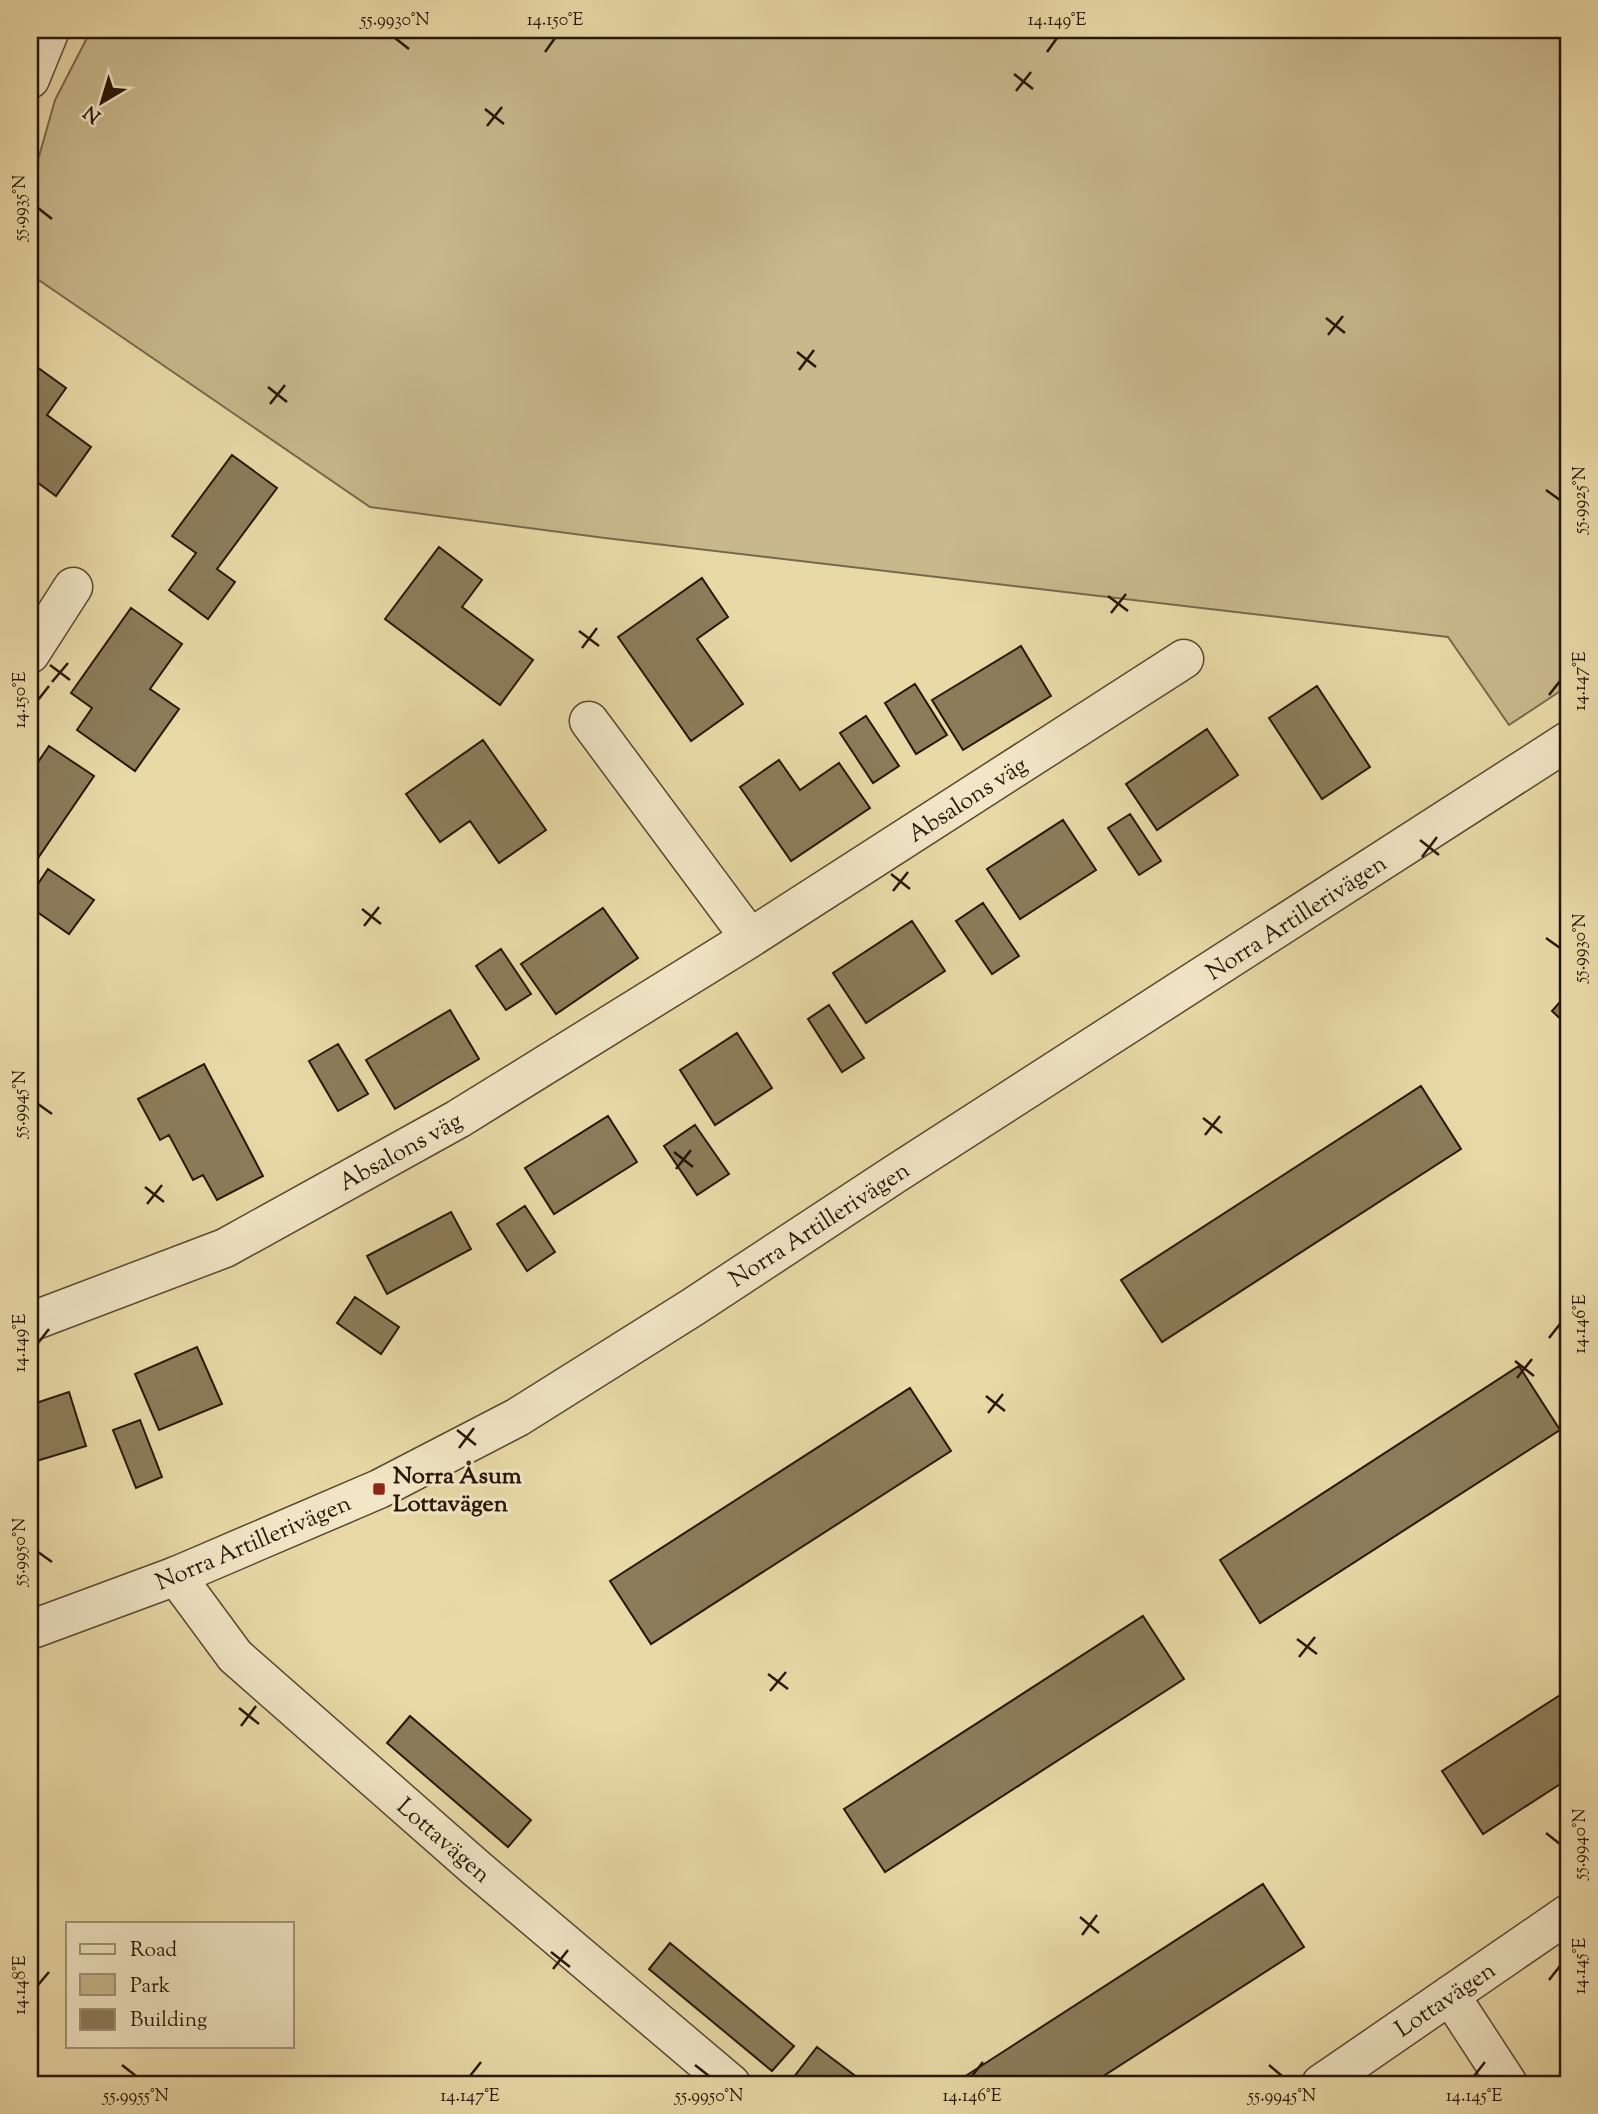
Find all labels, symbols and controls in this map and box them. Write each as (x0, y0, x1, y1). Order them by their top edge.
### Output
text: 55.9930°N (359, 8, 430, 34)
text: 14.150°E (527, 8, 583, 34)
text: 14.149°E (1028, 8, 1086, 34)
north arrow (66, 66, 136, 136)
text: N (79, 98, 107, 129)
text: 55.9935°N (8, 175, 34, 242)
text: 55.9925°N (1568, 466, 1594, 535)
text: 14.147°E (1568, 651, 1594, 711)
text: 14.150°E (8, 672, 34, 728)
street label: Absalons väg (902, 749, 1035, 852)
street label: Norra Artillerivägen (1200, 847, 1394, 990)
text: 55.9930°N (1568, 913, 1594, 984)
text: 55.9945°N (8, 1070, 34, 1139)
street label: Absalons väg (333, 1105, 469, 1201)
street label: Norra Artillerivägen (723, 1154, 917, 1297)
text: 14.146°E (1568, 1294, 1594, 1354)
text: 14.149°E (8, 1314, 34, 1372)
place label: Norra Åsum Lottavägen (393, 1460, 522, 1522)
marker: Norra Åsum Lottavägen (371, 1481, 387, 1497)
street label: Norra Artillerivägen (151, 1487, 357, 1600)
text: 55.9950°N (8, 1518, 34, 1587)
street label: Lottavägen (388, 1791, 497, 1892)
text: 55.9940°N (1568, 1808, 1594, 1881)
legend (66, 1922, 294, 2048)
text: Road (130, 1936, 177, 1966)
text: 14.145°E (1568, 1938, 1594, 1994)
street label: Lottavägen (1389, 1954, 1503, 2047)
text: 14.148°E (8, 1955, 34, 2015)
text: Park (130, 1972, 171, 2002)
text: Building (130, 2006, 207, 2036)
text: 55.9955°N (102, 2084, 169, 2110)
text: 14.147°E (440, 2084, 500, 2110)
text: 55.9950°N (674, 2084, 743, 2110)
text: 14.146°E (942, 2084, 1002, 2110)
text: 55.9945°N (1247, 2084, 1316, 2110)
text: 14.145°E (1446, 2084, 1502, 2110)

